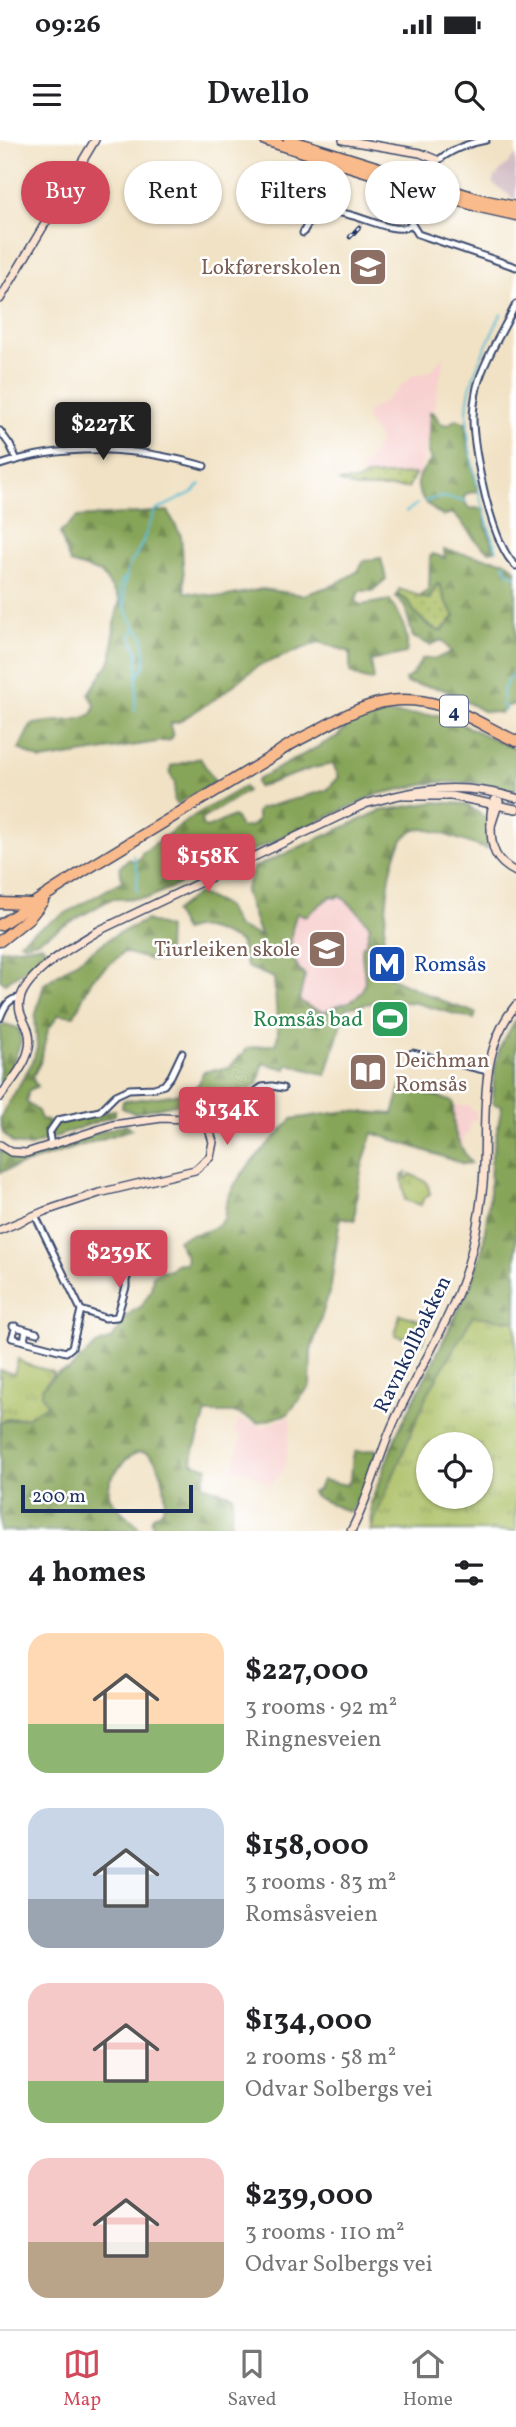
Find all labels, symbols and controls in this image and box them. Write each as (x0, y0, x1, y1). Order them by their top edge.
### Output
text: 09:26 (35, 7, 101, 43)
text: Dwello (207, 73, 309, 117)
icon: menu (28, 76, 66, 114)
icon: search (450, 76, 488, 114)
chip: Buy (21, 161, 110, 224)
chip: Rent (124, 161, 222, 224)
chip: Filters (236, 161, 351, 224)
chip: New (365, 161, 460, 224)
school or university icon: Lokførerskolen (347, 246, 389, 288)
place label: Lokførerskolen (201, 254, 341, 283)
pin: $227K (54, 402, 152, 462)
text: $227K (71, 409, 135, 441)
road number: 4 (440, 696, 468, 726)
pin: $158K (159, 834, 257, 894)
text: $158K (177, 841, 239, 873)
school or university icon: Tiurleiken skole (306, 928, 348, 970)
place label: Tiurleiken skole (154, 936, 300, 965)
metro station icon: Romsås (366, 943, 408, 985)
place label: Romsås (414, 951, 486, 980)
sports icon: Romsås bad (369, 998, 411, 1040)
place label: Romsås bad (253, 1006, 363, 1035)
place label: Deichman Romsås (395, 1047, 490, 1100)
library icon: Deichman Romsås (347, 1051, 389, 1093)
pin: $134K (178, 1088, 276, 1147)
text: $134K (195, 1094, 259, 1126)
pin: $239K (70, 1230, 168, 1290)
text: $239K (86, 1237, 152, 1269)
street label: Ravnkollbakken (368, 1271, 459, 1418)
map controls (416, 1432, 493, 1509)
button: locate (416, 1432, 493, 1509)
scale bar (21, 1482, 192, 1514)
text: 200 m (32, 1484, 86, 1510)
text: 4 homes (28, 1552, 146, 1594)
icon: filters (450, 1554, 488, 1592)
text: $227,000 (245, 1650, 369, 1692)
icon: home (84, 1661, 168, 1745)
text: 3 rooms · 92 m² (245, 1692, 397, 1724)
text: Ringnesveien (245, 1724, 382, 1756)
text: $158,000 (245, 1825, 369, 1867)
icon: home (84, 1836, 168, 1920)
text: 3 rooms · 83 m² (245, 1867, 396, 1899)
text: Romsåsveien (245, 1899, 378, 1931)
text: $134,000 (245, 2000, 372, 2042)
icon: home (84, 2011, 168, 2095)
text: 2 rooms · 58 m² (245, 2042, 396, 2074)
text: Odvar Solbergs vei (245, 2074, 433, 2106)
text: $239,000 (245, 2175, 373, 2217)
icon: home (84, 2186, 168, 2270)
text: 3 rooms · 110 m² (245, 2217, 405, 2249)
text: Odvar Solbergs vei (245, 2249, 433, 2281)
tab: Map (63, 2345, 101, 2413)
tab: Saved (227, 2345, 276, 2413)
tab: Home (403, 2345, 453, 2413)

